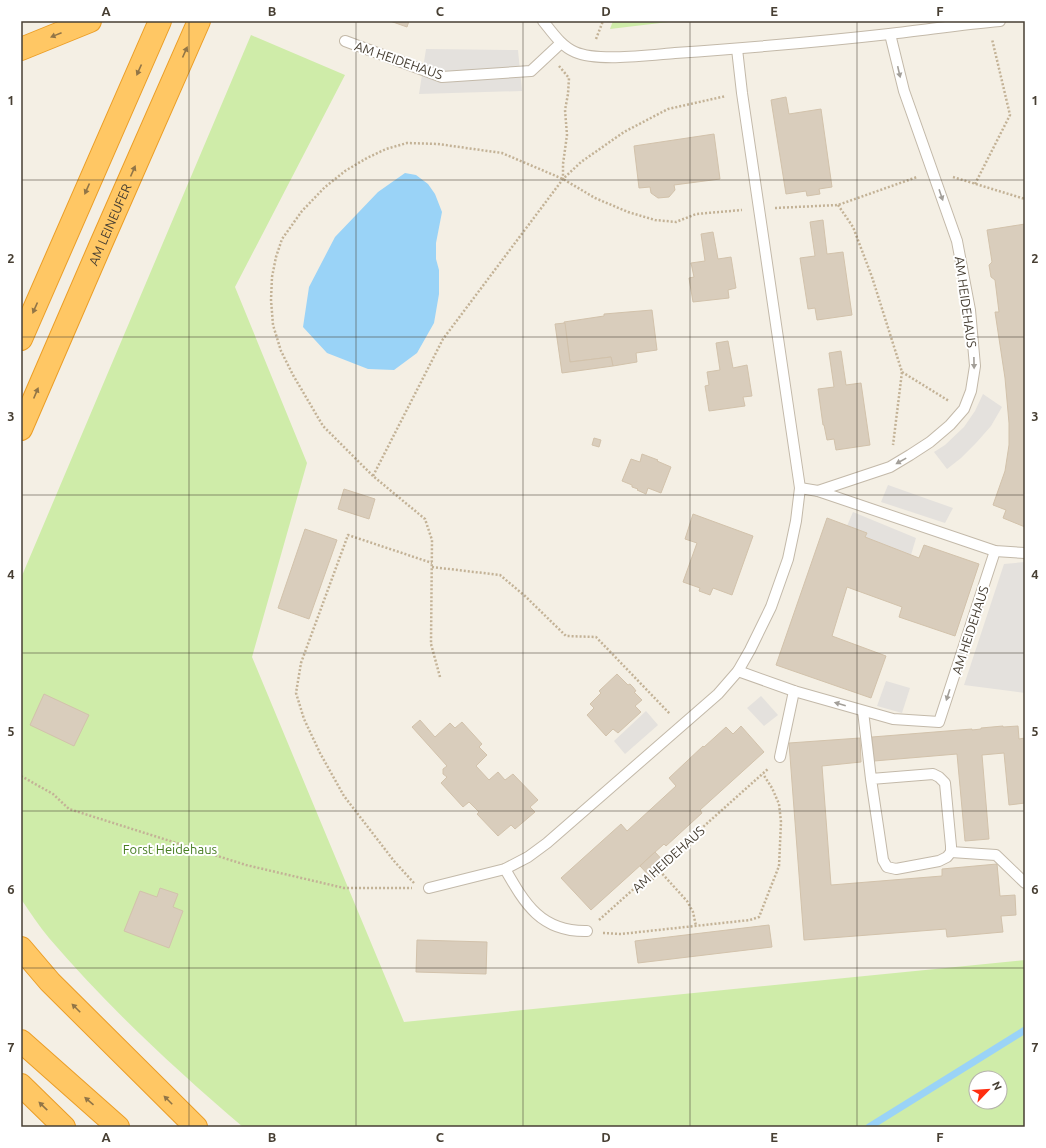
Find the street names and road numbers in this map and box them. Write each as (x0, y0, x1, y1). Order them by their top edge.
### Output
street label: AM HEIDEHAUS (353, 38, 445, 82)
street label: AM LEINEUFER (86, 181, 134, 267)
street label: AM HEIDEHAUS (953, 255, 979, 349)
street label: AM HEIDEHAUS (949, 584, 991, 676)
street label: AM HEIDEHAUS (629, 823, 707, 895)

